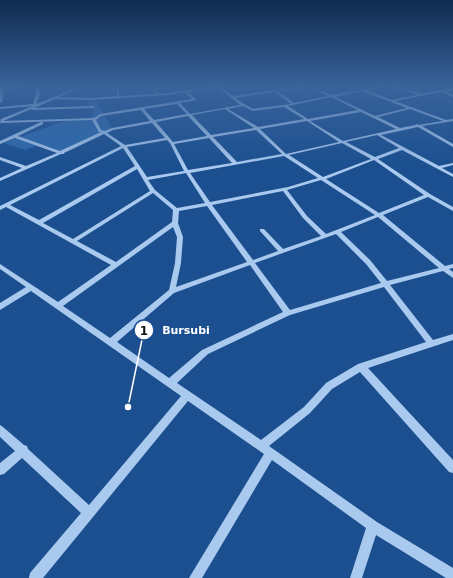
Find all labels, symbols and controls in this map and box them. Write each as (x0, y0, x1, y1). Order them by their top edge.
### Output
callout: Bursubi (134, 319, 218, 342)
text: 1 (140, 324, 148, 338)
text: Bursubi (162, 324, 210, 337)

